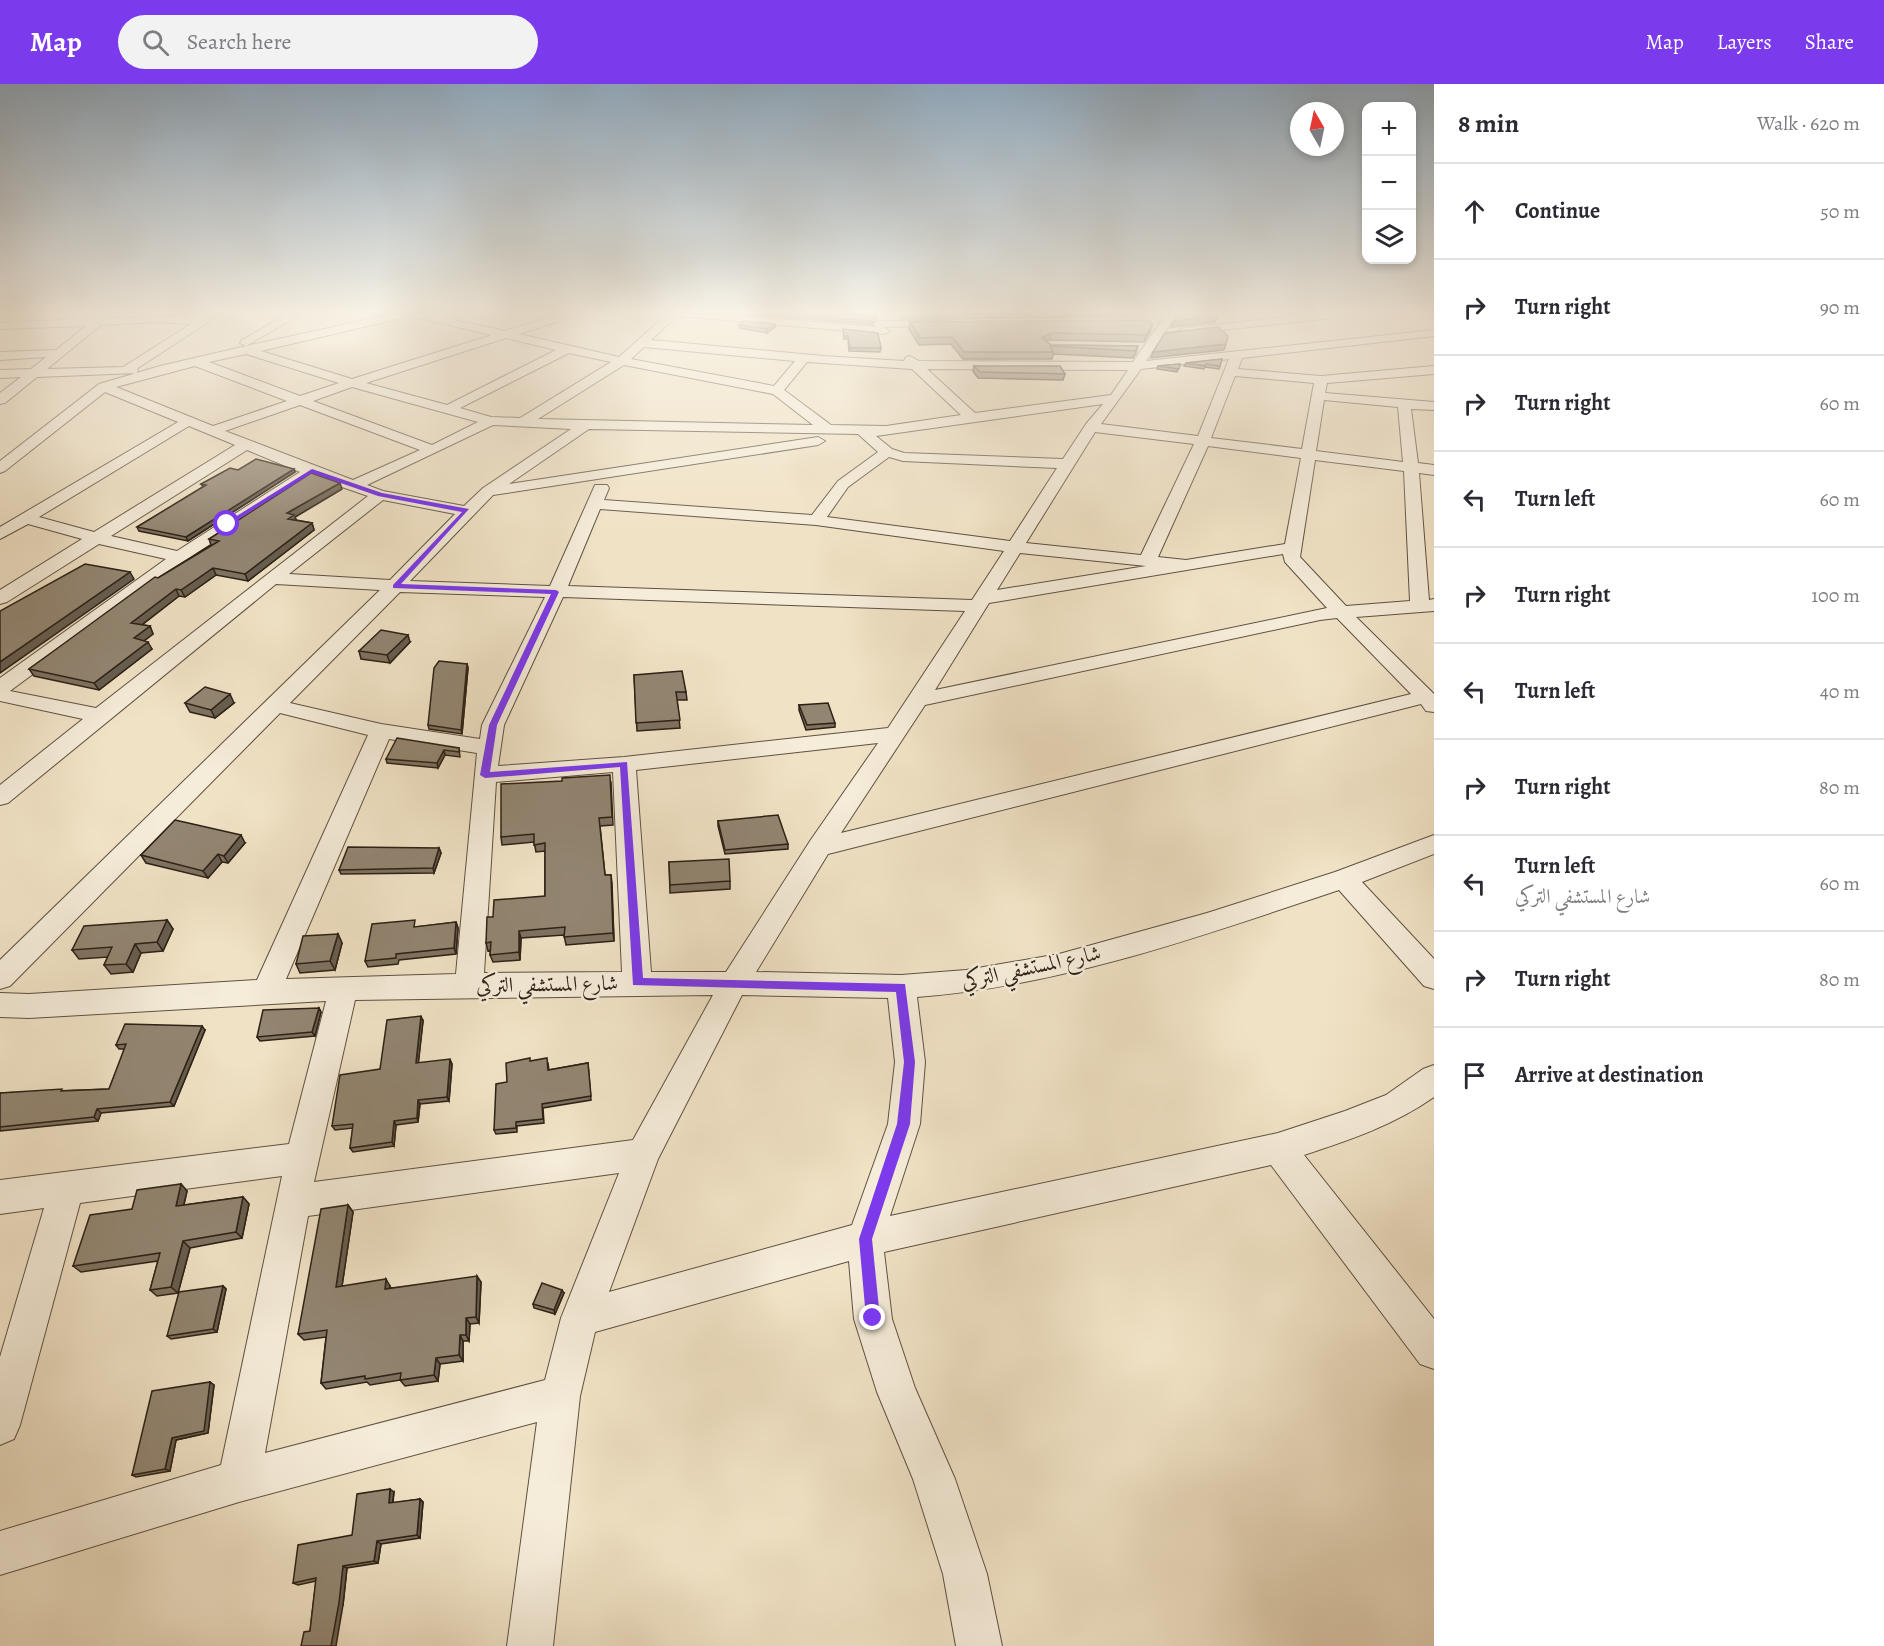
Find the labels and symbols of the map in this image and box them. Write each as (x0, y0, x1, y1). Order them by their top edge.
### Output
north arrow (1290, 102, 1344, 156)
route start (213, 510, 239, 536)
street label: شارع المستشفي التركي (959, 939, 1105, 1001)
street label: شارع المستشفي التركي (476, 969, 618, 1005)
route end (859, 1304, 885, 1330)

